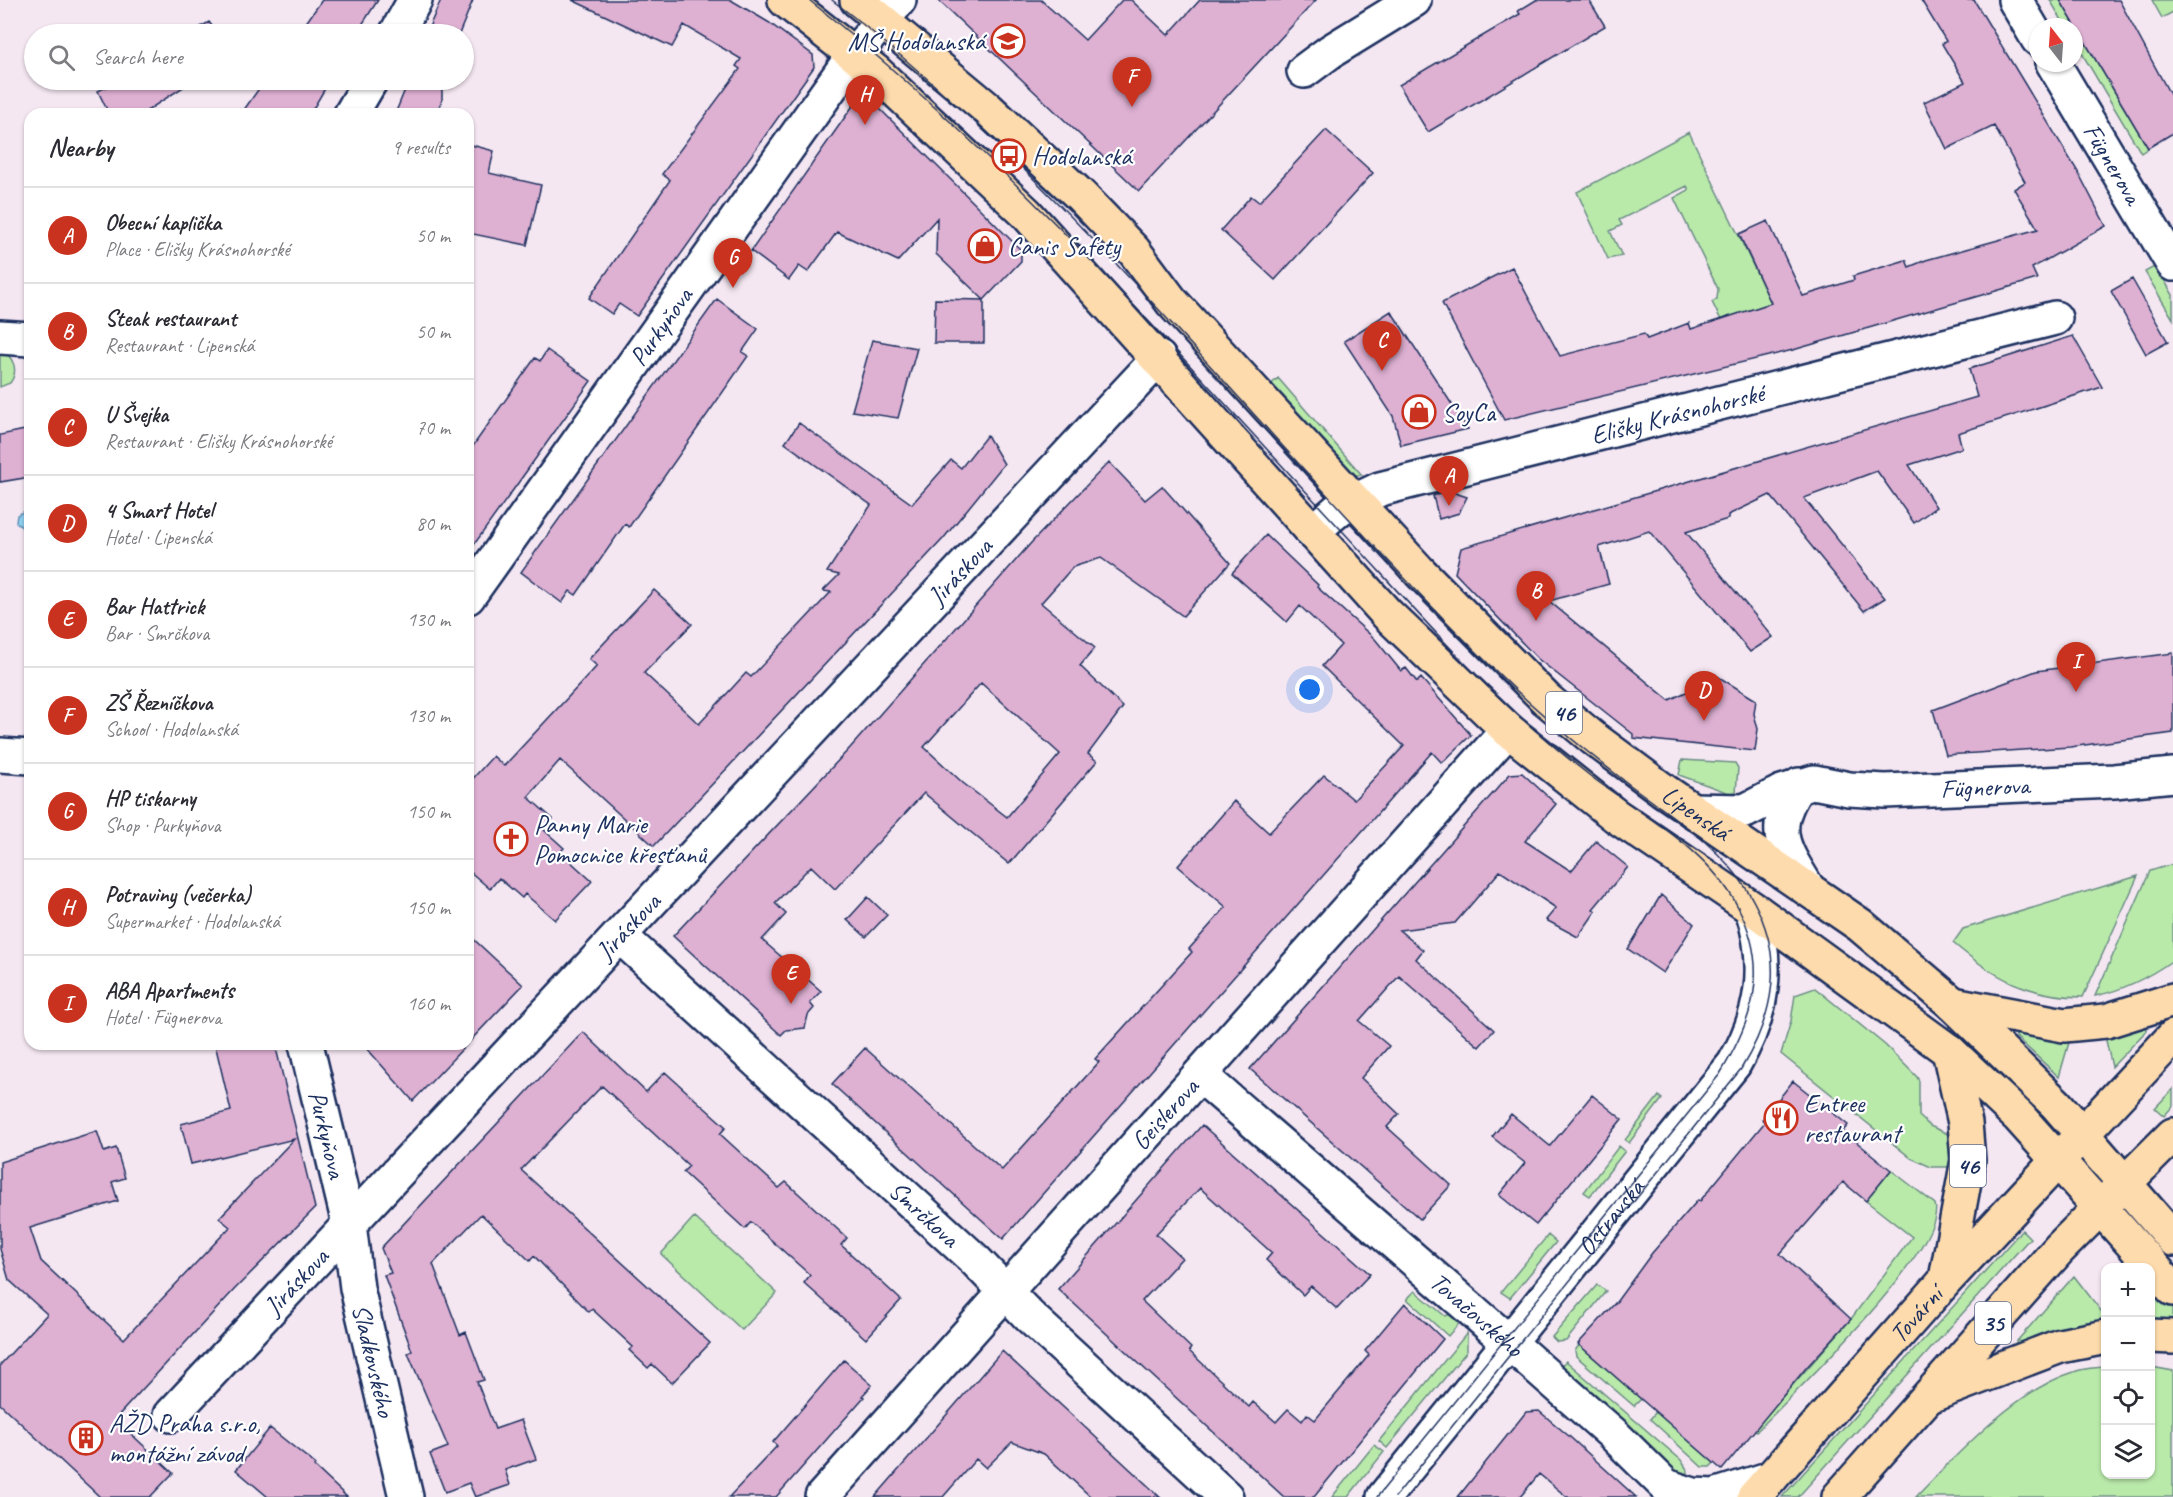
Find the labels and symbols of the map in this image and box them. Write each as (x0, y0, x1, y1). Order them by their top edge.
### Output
north arrow (2029, 18, 2083, 72)
school or university icon: MŠ Hodolanská (990, 23, 1026, 59)
place label: MŠ Hodolanská (848, 25, 988, 58)
pin: F (1112, 57, 1152, 107)
pin: H (846, 76, 884, 125)
street label: Fügnerova (2076, 117, 2151, 212)
bus stop icon: Hodolanská (991, 138, 1027, 174)
place label: Hodolanská (1032, 140, 1134, 173)
shop icon: Canis Safety (967, 228, 1003, 264)
place label: Canis Safety (1008, 230, 1122, 263)
pin: G (714, 238, 752, 288)
street label: Purkyňova (622, 280, 701, 373)
pin: C (1362, 322, 1402, 371)
street label: Elišky Krásnohorské (1588, 376, 1771, 452)
shop icon: SoyCa (1401, 394, 1437, 430)
place label: SoyCa (1442, 396, 1497, 429)
pin: A (1430, 456, 1468, 506)
street label: Jiráskova (919, 530, 1001, 614)
pin: B (1516, 572, 1556, 621)
pin: I (2056, 642, 2096, 692)
pin: D (1684, 672, 1724, 721)
your location (1295, 675, 1324, 704)
road number: 46 (1546, 692, 1582, 734)
street label: Fügnerova (1940, 769, 2032, 806)
street label: Lipenská (1655, 778, 1739, 850)
place label: Panny Marie Pomocnice křesťanů (534, 808, 708, 871)
church icon: Panny Marie Pomocnice křesťanů (493, 821, 529, 857)
street label: Jiráskova (587, 885, 669, 969)
pin: E (772, 954, 810, 1004)
street label: Geislerova (1124, 1070, 1207, 1157)
place label: Entree restaurant (1804, 1087, 1904, 1150)
street label: Purkyňova (301, 1088, 354, 1183)
restaurant icon: Entree restaurant (1763, 1100, 1799, 1136)
road number: 46 (1950, 1145, 1986, 1187)
street label: Ostravská (1570, 1170, 1653, 1262)
street label: Smrčkova (882, 1174, 967, 1256)
street label: Jiráskova (255, 1240, 337, 1324)
street label: Tovačovského (1423, 1265, 1531, 1366)
street label: Tovární (1882, 1276, 1953, 1350)
street label: Sladkovského (344, 1301, 403, 1422)
road number: 35 (1975, 1302, 2011, 1344)
place label: AŽD Praha s.r.o, montážní závod (109, 1407, 261, 1470)
building icon: AŽD Praha s.r.o, montážní závod (68, 1420, 104, 1456)

